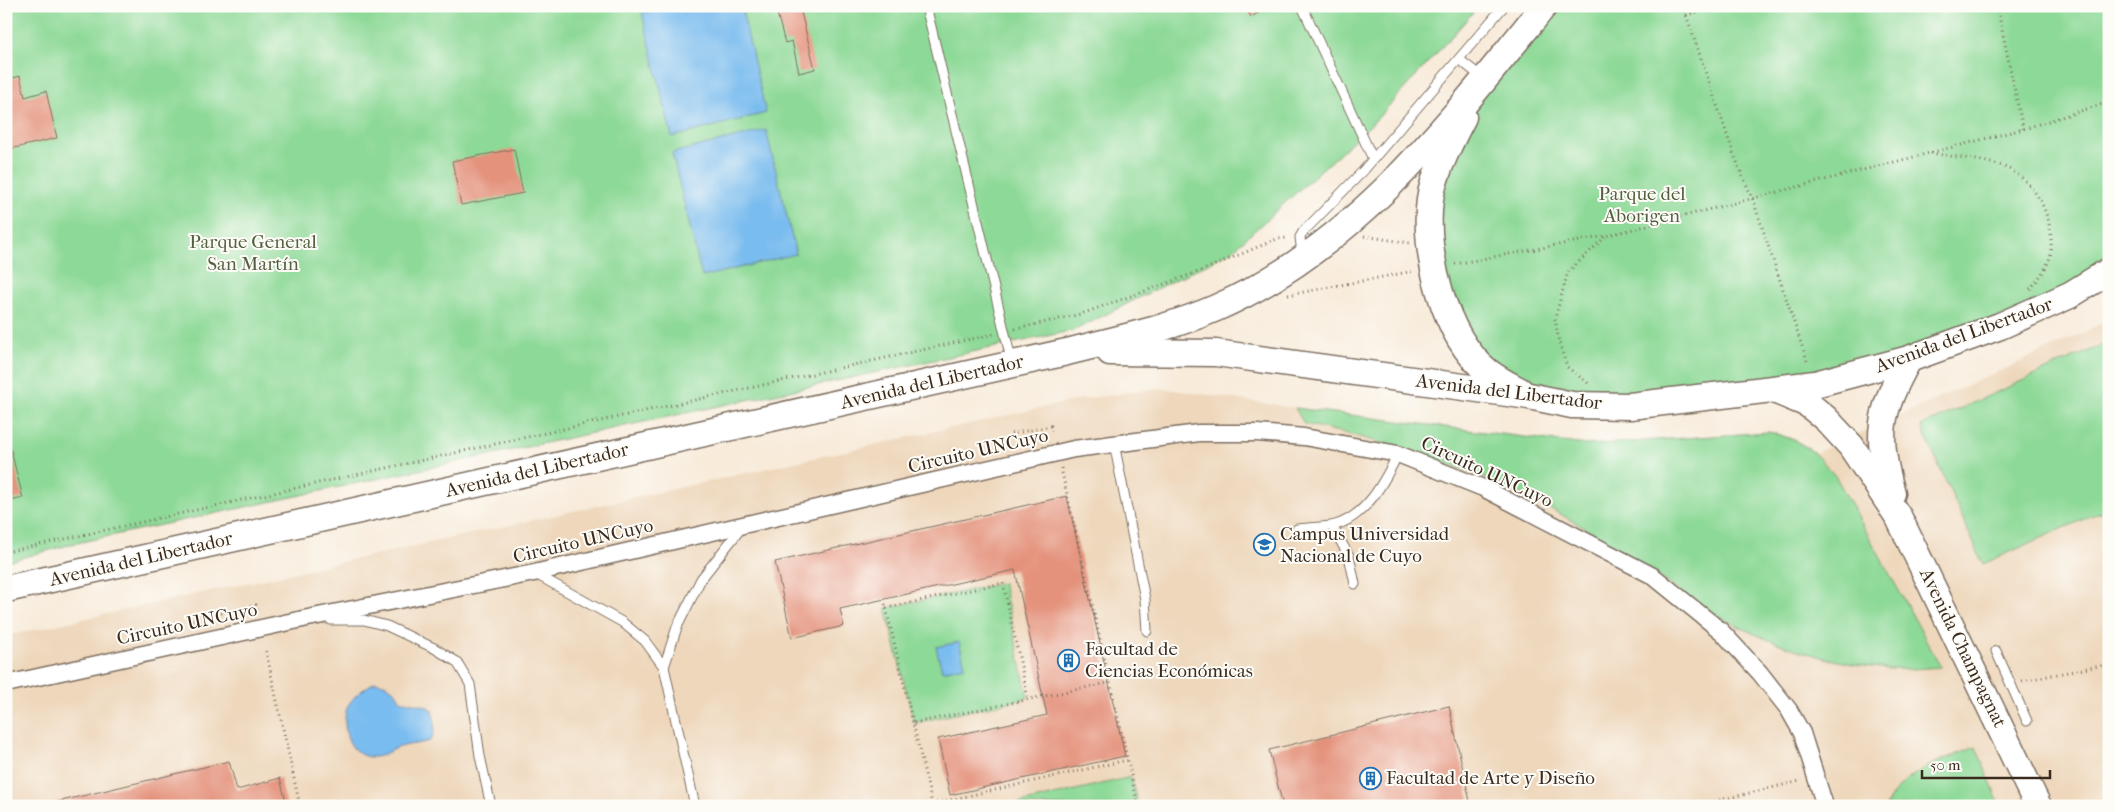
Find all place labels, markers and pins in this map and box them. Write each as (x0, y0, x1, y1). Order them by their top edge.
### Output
place label: Campus Universidad Nacional de Cuyo (1280, 523, 1450, 567)
school or university icon: Campus Universidad Nacional de Cuyo (1252, 533, 1276, 557)
place label: Facultad de Ciencias Económicas (1085, 638, 1253, 682)
building icon: Facultad de Ciencias Económicas (1057, 648, 1081, 672)
building icon: Facultad de Arte y Diseño (1358, 766, 1382, 790)
place label: Facultad de Arte y Diseño (1386, 767, 1595, 789)

